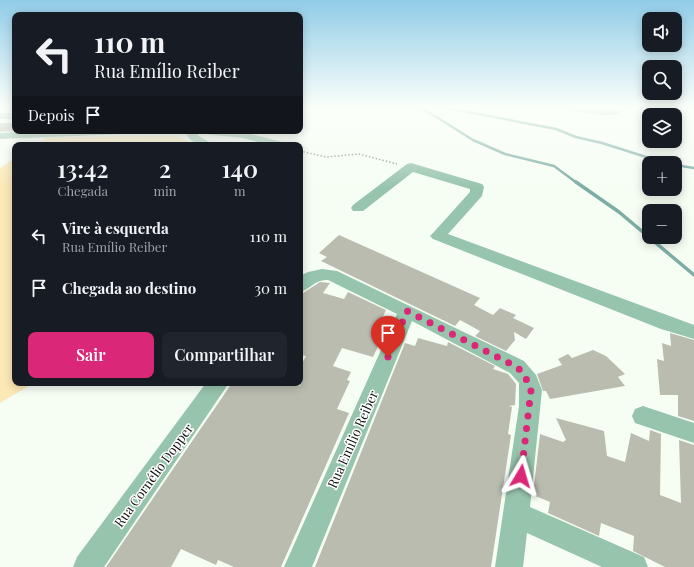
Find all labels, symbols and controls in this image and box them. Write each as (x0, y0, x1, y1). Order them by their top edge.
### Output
map controls (642, 12, 682, 244)
button: sound (642, 12, 682, 52)
text: 110 m (94, 23, 165, 60)
icon: left (28, 28, 80, 80)
text: Rua Emílio Reiber (94, 59, 240, 83)
button: search (642, 60, 682, 100)
icon: arrive (82, 104, 104, 126)
text: Depois (28, 105, 74, 125)
button: layers (642, 108, 682, 148)
text: 13:42 (57, 152, 109, 184)
text: 2 (159, 152, 171, 184)
text: 140 (221, 152, 258, 184)
button: + (642, 156, 682, 196)
text: Chegada (58, 182, 108, 199)
text: min (153, 182, 177, 199)
text: m (234, 182, 246, 199)
button: − (642, 204, 682, 244)
text: Vire à esquerda (62, 218, 169, 238)
icon: left (28, 225, 50, 247)
text: 110 m (250, 226, 287, 246)
text: Rua Emílio Reiber (62, 238, 167, 255)
icon: arrive (28, 277, 50, 299)
text: Chegada ao destino (62, 278, 196, 298)
text: 30 m (254, 278, 287, 298)
pin (371, 316, 405, 357)
icon: arrive (377, 322, 399, 344)
button: Sair (28, 332, 154, 378)
button: Compartilhar (162, 332, 287, 378)
street label: Rua Emílio Reiber (323, 387, 381, 491)
street label: Rua Cornélio Dopper (110, 420, 196, 530)
position arrow (500, 455, 542, 497)

